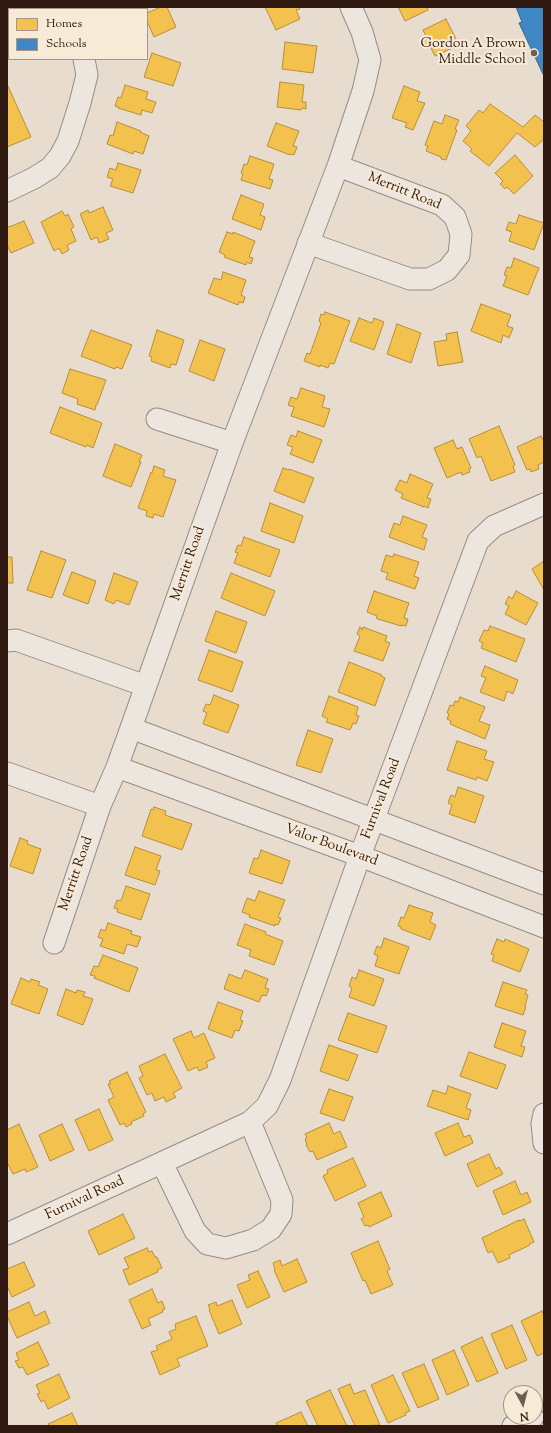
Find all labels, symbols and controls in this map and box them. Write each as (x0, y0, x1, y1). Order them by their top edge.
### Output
legend (8, 8, 148, 60)
text: Homes (46, 15, 82, 33)
text: Schools (46, 35, 87, 53)
place label: Gordon A Brown Middle School (421, 37, 526, 70)
marker: Gordon A Brown Middle School (529, 48, 539, 58)
street label: Merritt Road (365, 170, 443, 214)
street label: Merritt Road (168, 525, 210, 603)
street label: Furnival Road (359, 756, 405, 842)
street label: Valor Boulevard (282, 821, 380, 871)
street label: Merritt Road (56, 835, 98, 913)
street label: Furnival Road (43, 1173, 127, 1225)
north arrow (503, 1385, 543, 1425)
text: N (519, 1407, 530, 1424)

